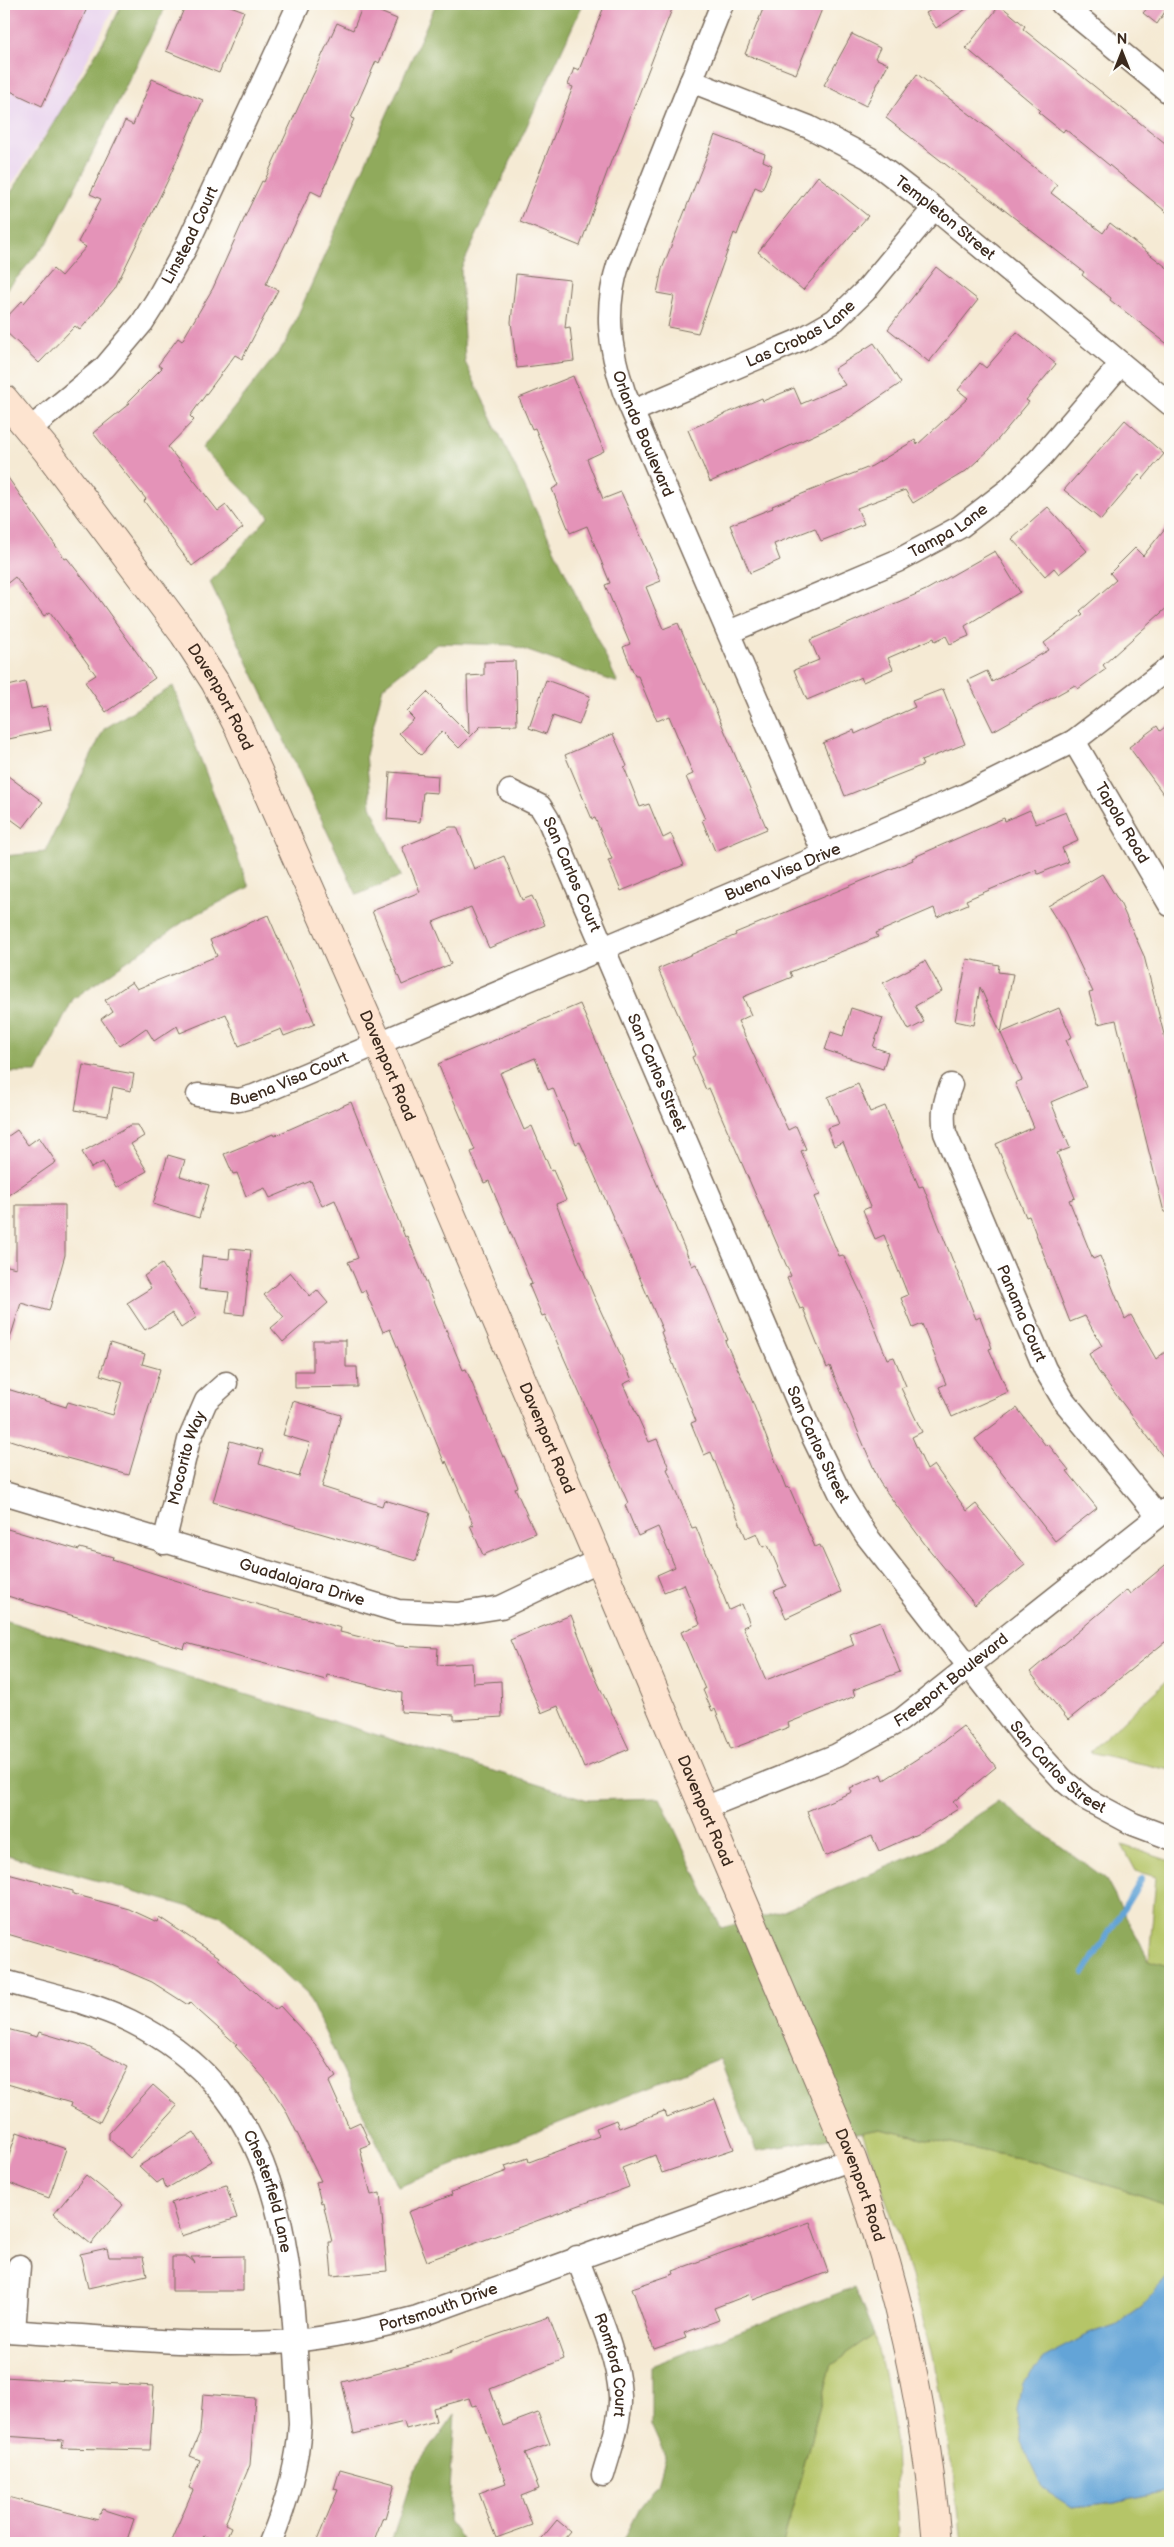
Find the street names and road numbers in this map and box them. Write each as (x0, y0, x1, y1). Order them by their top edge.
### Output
street label: Templeton Street (891, 172, 999, 264)
street label: Linstead Court (158, 183, 222, 287)
street label: Las Crobas Lane (743, 296, 860, 371)
street label: Orlando Boulevard (608, 368, 678, 500)
street label: Tampa Lane (906, 499, 992, 562)
street label: Davenport Road (183, 640, 257, 753)
street label: Tapola Road (1091, 779, 1153, 867)
street label: San Carlos Court (539, 814, 605, 935)
street label: Buena Visa Drive (722, 839, 844, 905)
street label: Davenport Road (355, 1007, 420, 1124)
street label: San Carlos Street (623, 1011, 691, 1135)
street label: Buena Visa Court (228, 1048, 351, 1110)
street label: Panama Court (993, 1262, 1050, 1365)
street label: Davenport Road (515, 1380, 579, 1496)
street label: San Carlos Street (783, 1383, 853, 1507)
street label: Mocorito Way (164, 1407, 210, 1507)
street label: Guadalajara Drive (237, 1554, 367, 1610)
street label: Freeport Boulevard (891, 1629, 1012, 1731)
street label: San Carlos Street (1006, 1717, 1109, 1817)
street label: Davenport Road (673, 1752, 737, 1869)
street label: Davenport Road (831, 2126, 889, 2244)
street label: Chesterfield Lane (239, 2127, 295, 2255)
street label: Portsmouth Drive (377, 2279, 501, 2336)
street label: Romford Court (590, 2310, 630, 2418)

